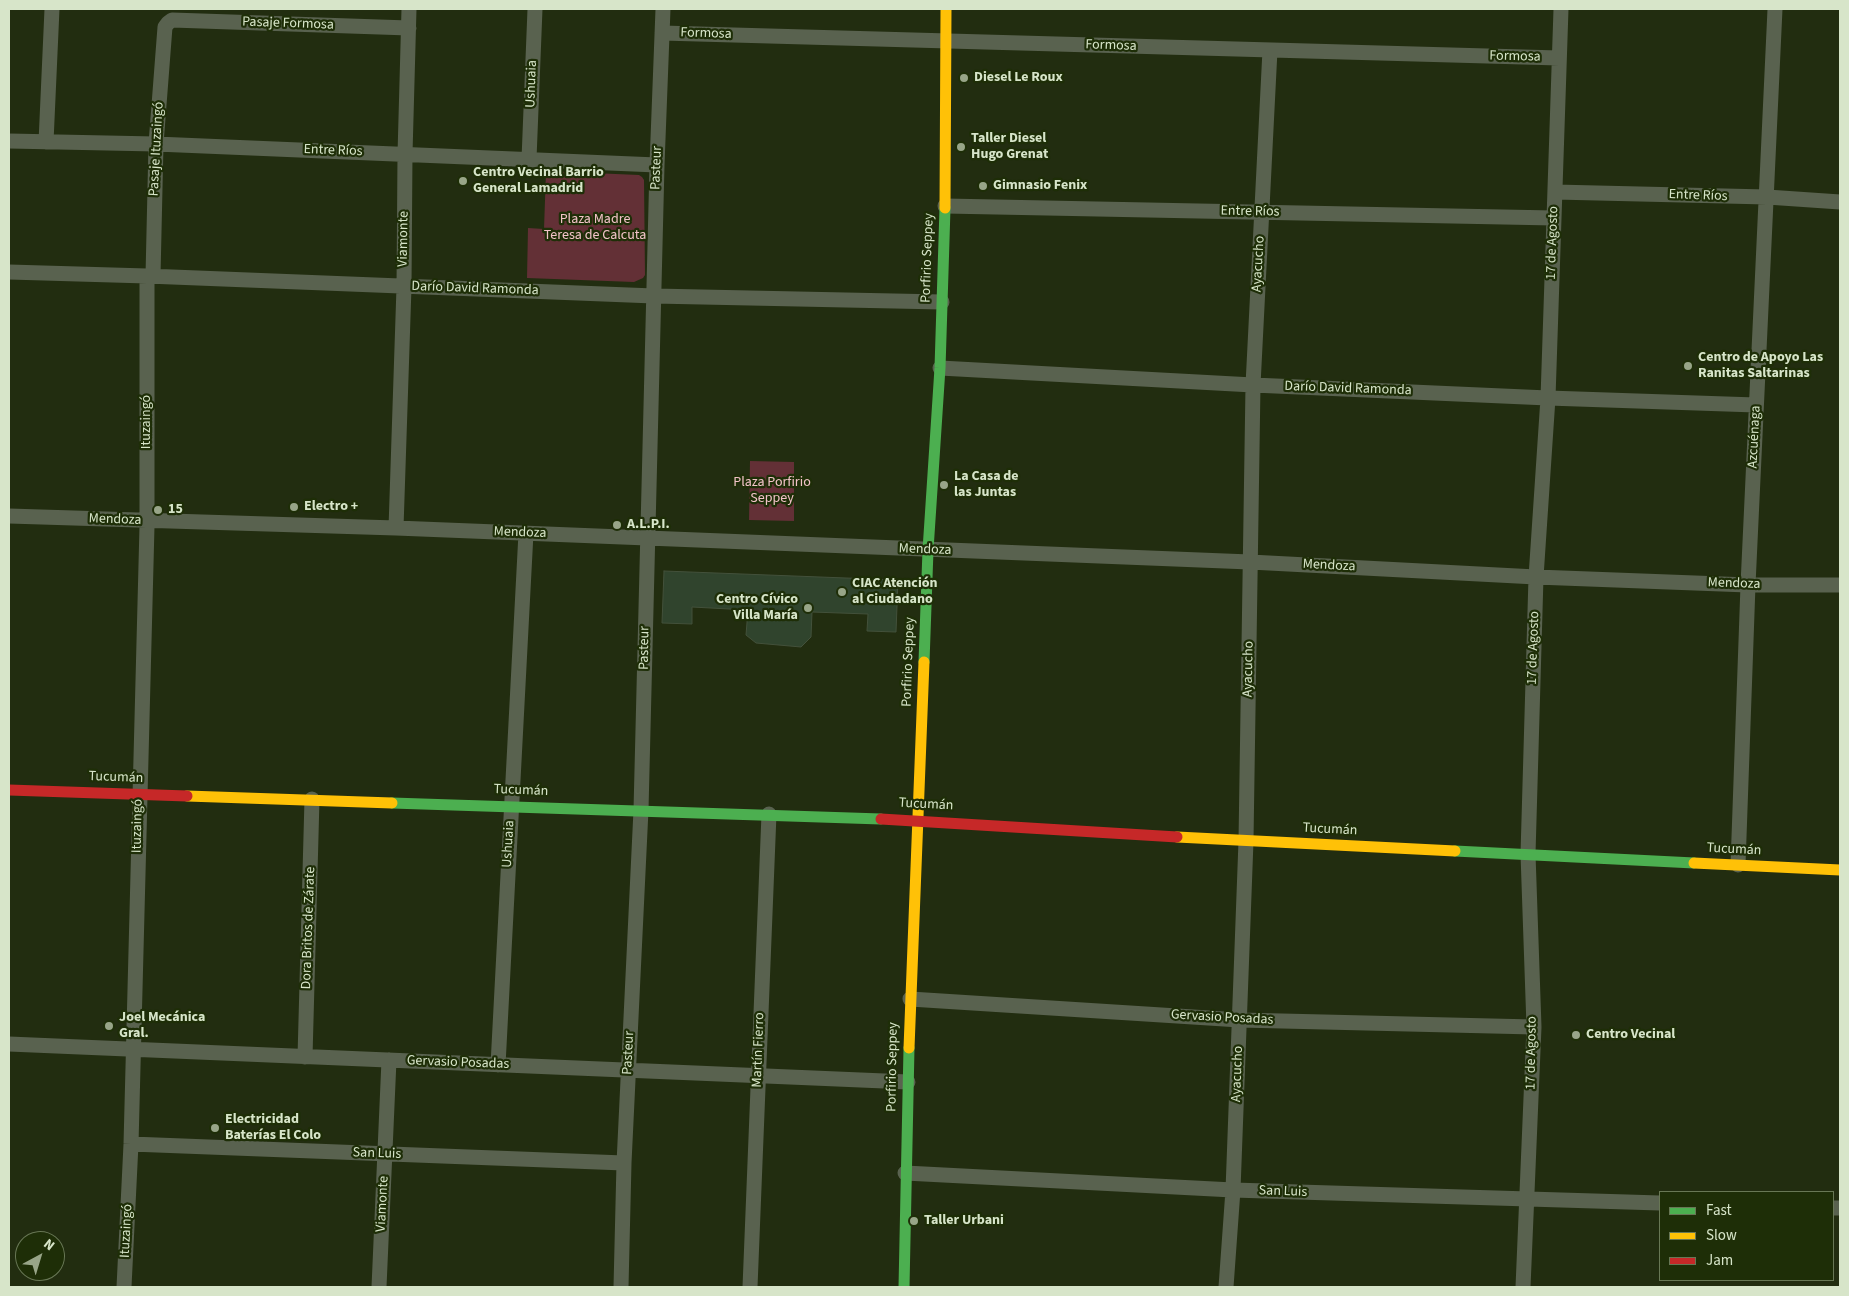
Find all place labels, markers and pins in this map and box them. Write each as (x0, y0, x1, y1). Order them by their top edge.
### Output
place label: Diesel Le Roux (974, 70, 1063, 86)
marker: Diesel Le Roux (958, 72, 970, 84)
place label: Taller Diesel Hugo Grenat (971, 131, 1048, 164)
marker: Taller Diesel Hugo Grenat (955, 141, 967, 153)
place label: Centro Vecinal Barrio General Lamadrid (473, 165, 604, 198)
marker: Centro Vecinal Barrio General Lamadrid (457, 175, 469, 187)
place label: Gimnasio Fenix (993, 178, 1087, 194)
marker: Gimnasio Fenix (977, 180, 989, 192)
place label: Centro de Apoyo Las Ranitas Saltarinas (1698, 350, 1823, 382)
marker: Centro de Apoyo Las Ranitas Saltarinas (1682, 360, 1694, 372)
place label: La Casa de las Juntas (954, 469, 1019, 502)
marker: La Casa de las Juntas (938, 479, 950, 491)
place label: Electro + (304, 499, 358, 515)
marker: Electro + (288, 501, 300, 513)
place label: 15 (168, 502, 183, 518)
marker: 15 (152, 504, 164, 516)
place label: A.L.P.I. (627, 517, 670, 533)
marker: A.L.P.I. (611, 519, 623, 531)
place label: CIAC Atención al Ciudadano (852, 576, 938, 608)
marker: CIAC Atención al Ciudadano (836, 586, 848, 598)
place label: Centro Cívico Villa María (716, 592, 798, 624)
marker: Centro Cívico Villa María (802, 602, 814, 614)
place label: Joel Mecánica Gral. (119, 1010, 205, 1042)
marker: Joel Mecánica Gral. (103, 1020, 115, 1032)
place label: Centro Vecinal (1586, 1027, 1675, 1043)
marker: Centro Vecinal (1570, 1029, 1582, 1041)
place label: Electricidad Baterías El Colo (225, 1112, 321, 1144)
marker: Electricidad Baterías El Colo (209, 1122, 221, 1134)
place label: Taller Urbani (924, 1213, 1004, 1229)
marker: Taller Urbani (908, 1215, 920, 1227)

